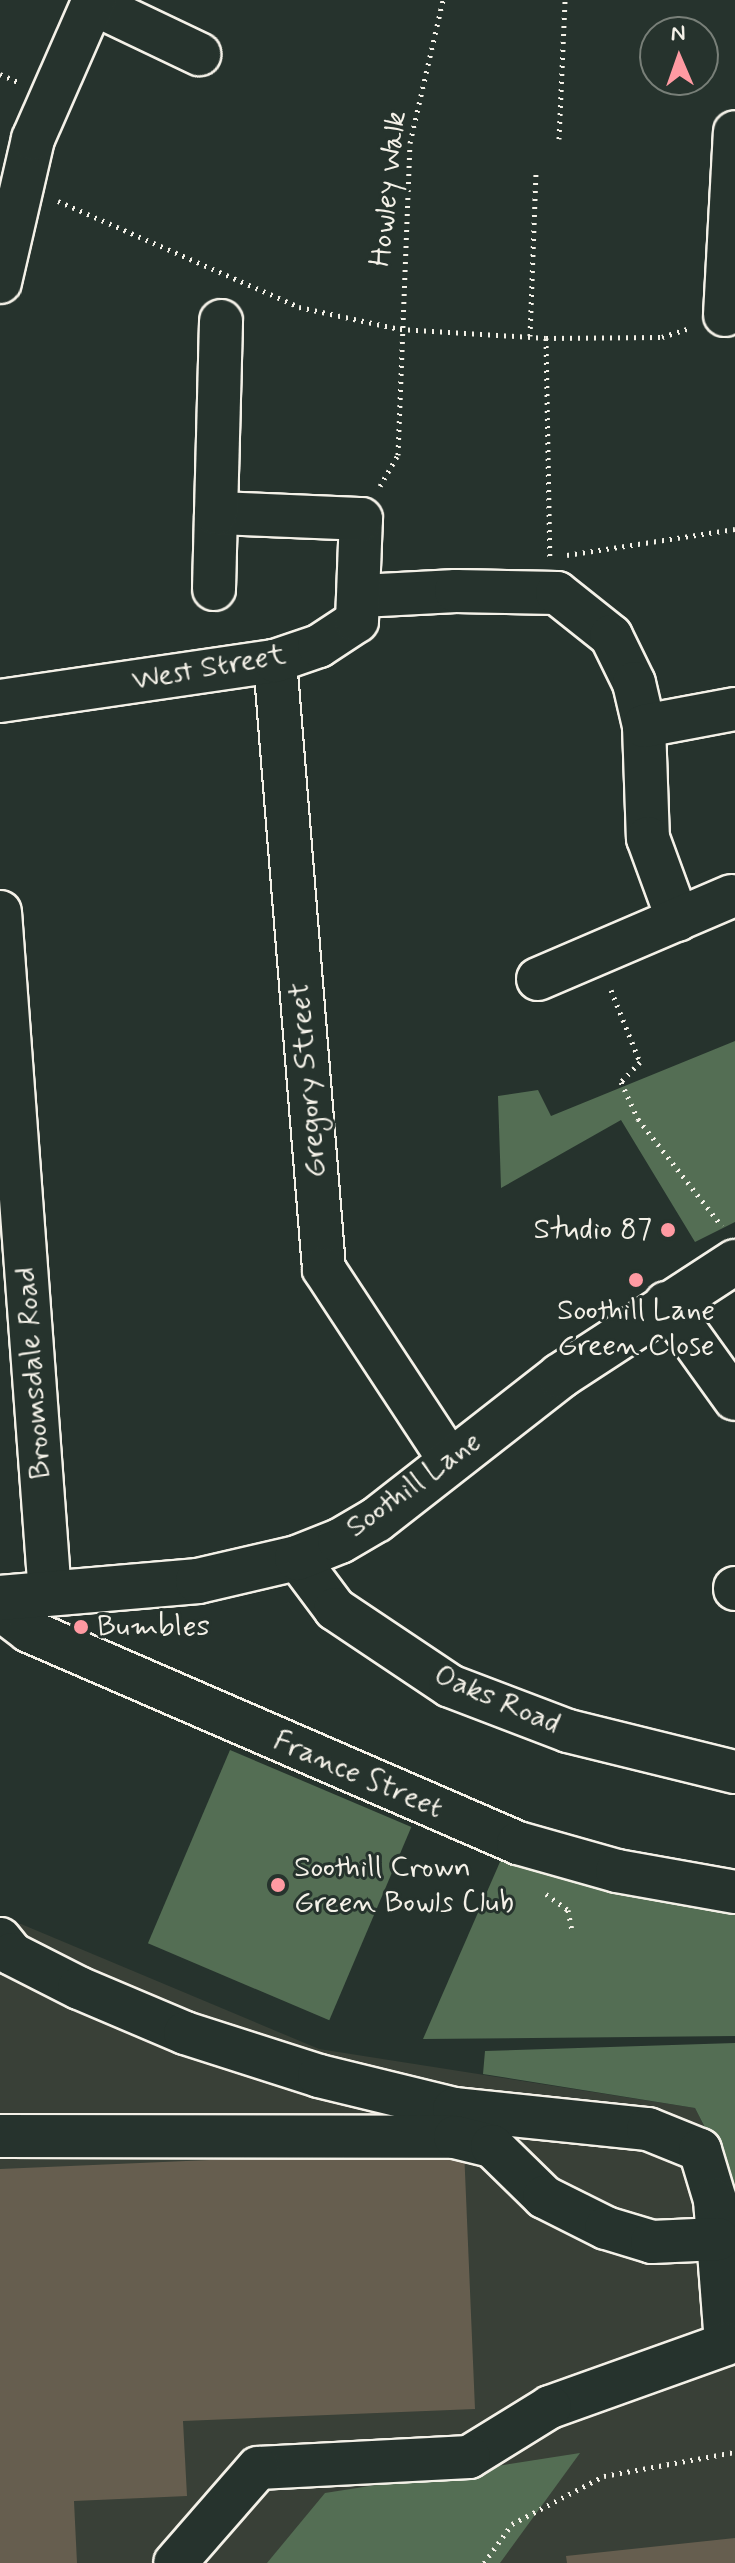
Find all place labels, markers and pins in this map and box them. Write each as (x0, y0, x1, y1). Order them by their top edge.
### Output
place label: Studio 87 (534, 1212, 652, 1248)
marker: Studio 87 (659, 1221, 677, 1239)
marker: Soothill Lane Green Close (627, 1271, 645, 1289)
place label: Soothill Lane Green Close (556, 1293, 716, 1364)
place label: Bumbles (97, 1609, 210, 1645)
marker: Bumbles (72, 1618, 90, 1636)
place label: Soothill Crown Green Bowls Club (294, 1850, 522, 1920)
marker: Soothill Crown Green Bowls Club (269, 1876, 287, 1894)

